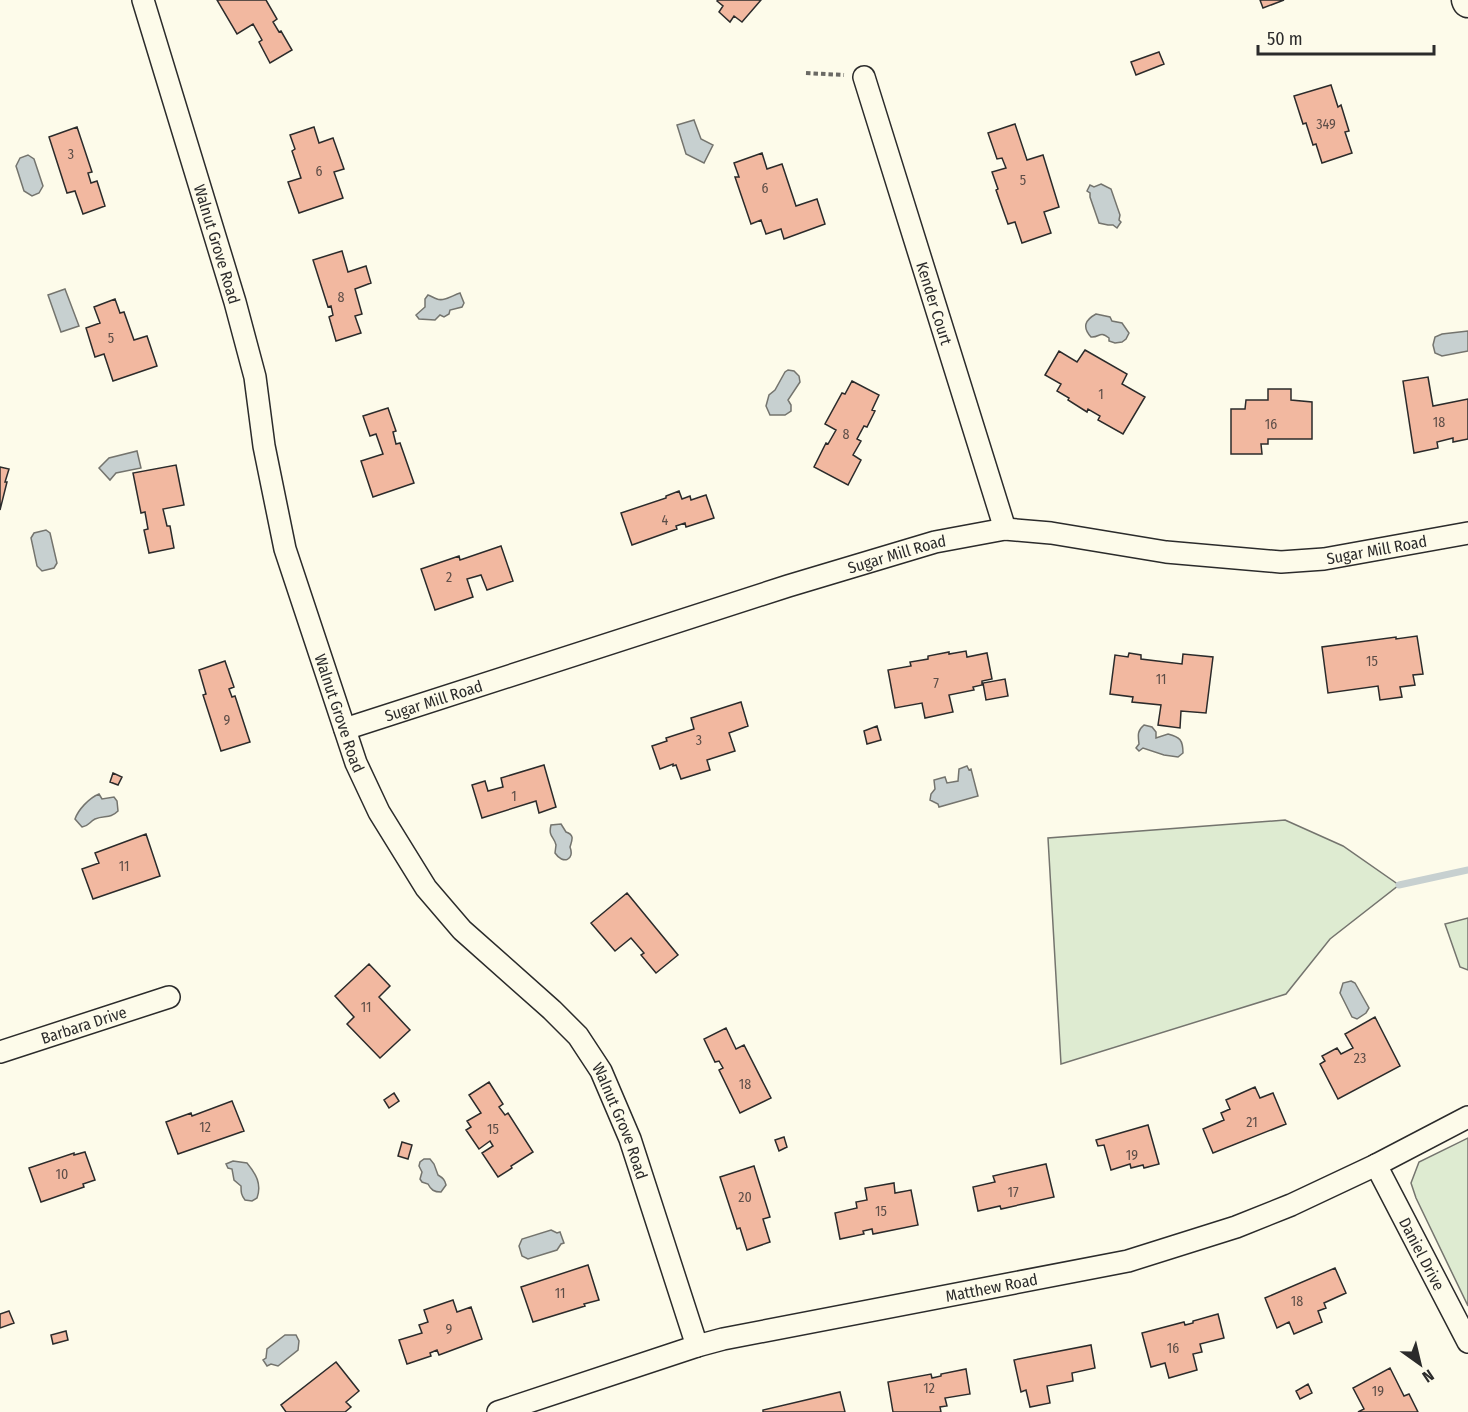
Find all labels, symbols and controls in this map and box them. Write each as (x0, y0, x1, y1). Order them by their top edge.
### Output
scale bar (1258, 18, 1434, 56)
text: 50 m (1267, 28, 1303, 50)
house number: 349 (1316, 116, 1336, 133)
house number: 3 (68, 146, 74, 163)
house number: 6 (316, 163, 323, 180)
house number: 5 (1020, 172, 1026, 189)
house number: 6 (762, 180, 769, 197)
street label: Walnut Grove Road (190, 182, 244, 306)
street label: Kender Court (913, 259, 957, 348)
house number: 8 (338, 289, 345, 306)
house number: 5 (108, 330, 114, 347)
house number: 1 (1098, 386, 1104, 403)
house number: 18 (1433, 414, 1445, 431)
house number: 16 (1265, 416, 1277, 433)
house number: 8 (843, 426, 850, 443)
house number: 4 (662, 512, 669, 529)
street label: Sugar Mill Road (845, 531, 947, 577)
street label: Sugar Mill Road (1325, 531, 1428, 568)
house number: 2 (446, 569, 452, 586)
street label: Walnut Grove Road (311, 651, 369, 776)
house number: 15 (1366, 653, 1378, 670)
house number: 11 (1156, 671, 1166, 688)
house number: 7 (933, 675, 939, 692)
street label: Sugar Mill Road (382, 676, 485, 725)
house number: 9 (224, 712, 231, 729)
house number: 3 (696, 732, 702, 749)
house number: 1 (511, 788, 517, 805)
house number: 11 (119, 858, 129, 875)
house number: 11 (361, 999, 371, 1016)
street label: Barbara Drive (38, 1002, 129, 1048)
house number: 23 (1354, 1050, 1366, 1067)
street label: Walnut Grove Road (589, 1059, 652, 1182)
house number: 18 (739, 1076, 751, 1093)
house number: 21 (1246, 1114, 1258, 1131)
house number: 12 (199, 1119, 211, 1136)
house number: 15 (487, 1121, 499, 1138)
house number: 19 (1126, 1147, 1138, 1164)
house number: 10 (56, 1166, 68, 1183)
house number: 17 (1007, 1184, 1019, 1201)
house number: 20 (738, 1189, 752, 1206)
house number: 15 (875, 1203, 887, 1220)
street label: Daniel Drive (1395, 1214, 1449, 1293)
street label: Matthew Road (944, 1269, 1039, 1305)
house number: 11 (555, 1285, 565, 1302)
house number: 18 (1291, 1293, 1303, 1310)
house number: 9 (446, 1321, 453, 1338)
north arrow (1390, 1334, 1450, 1394)
house number: 16 (1167, 1340, 1179, 1357)
text: N (1419, 1365, 1437, 1387)
house number: 12 (923, 1380, 935, 1397)
house number: 19 (1372, 1383, 1384, 1400)

